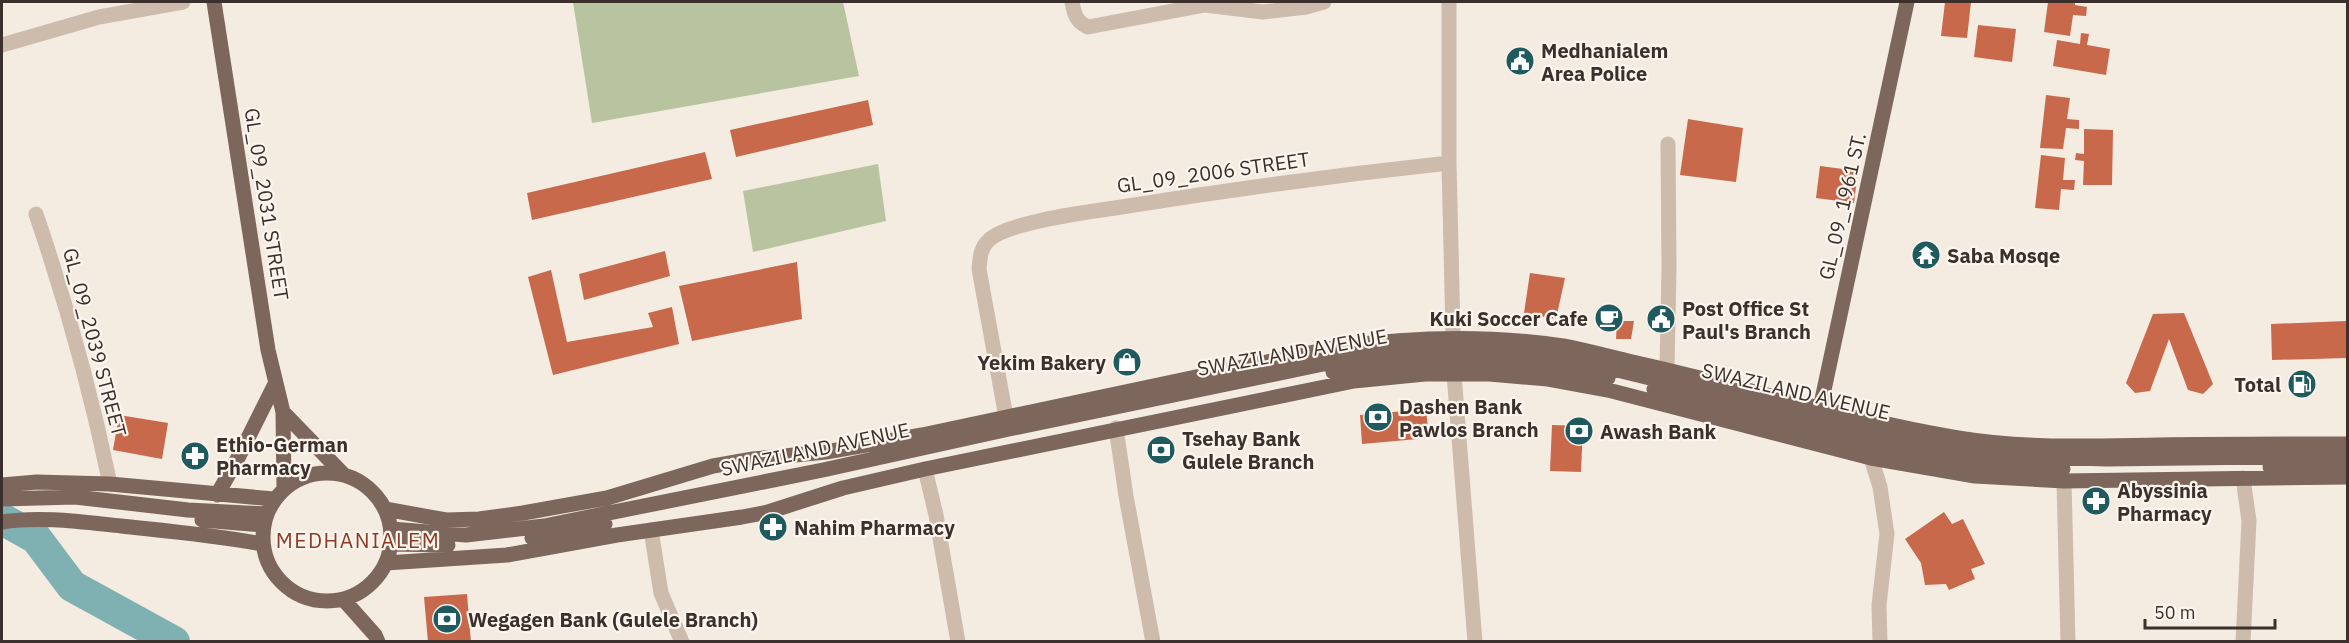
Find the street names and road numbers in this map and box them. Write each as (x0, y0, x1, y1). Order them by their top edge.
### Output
street label: GL_09_2031 STREET (238, 106, 296, 302)
street label: GL_09_1961 ST. (1812, 130, 1872, 282)
street label: GL_09_2006 STREET (1115, 145, 1311, 199)
street label: GL_09_2039 STREET (57, 245, 133, 439)
street label: SWAZILAND AVENUE (1195, 322, 1389, 382)
street label: SWAZILAND AVENUE (1699, 356, 1893, 426)
street label: SWAZILAND AVENUE (718, 416, 912, 482)

